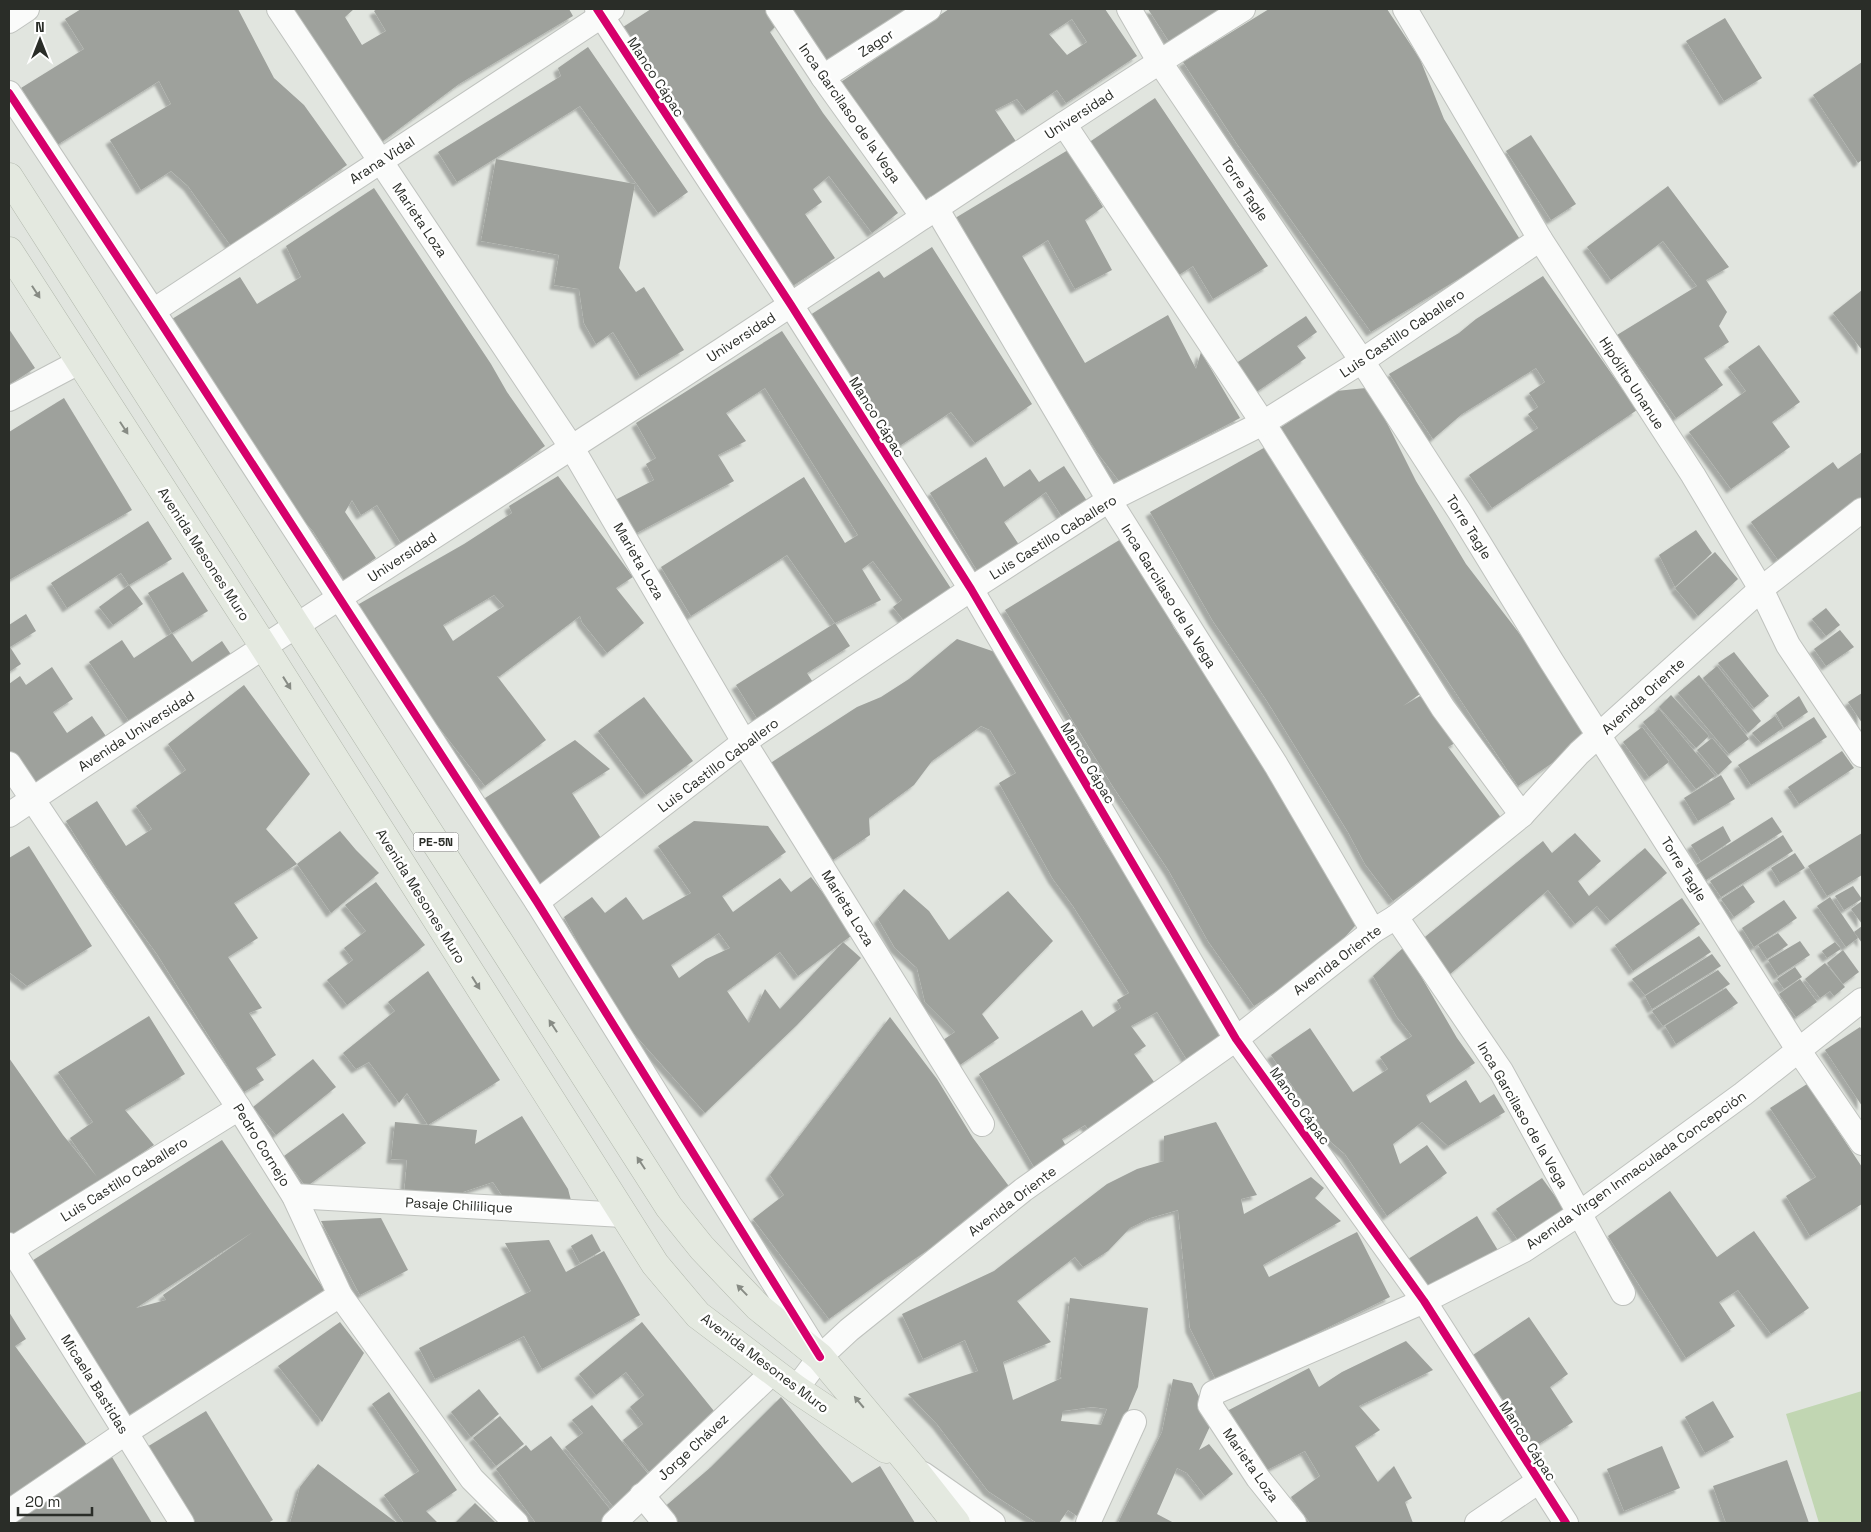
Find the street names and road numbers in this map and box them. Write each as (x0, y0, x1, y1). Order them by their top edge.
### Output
street label: Zagor (855, 25, 897, 61)
street label: Manco Cápac (623, 34, 689, 120)
street label: Inca Garcilaso de la Vega (795, 40, 905, 186)
street label: Universidad (1041, 85, 1117, 143)
street label: Arana Vidal (346, 132, 418, 188)
street label: Torre Tagle (1217, 154, 1273, 224)
street label: Marieta Loza (388, 179, 452, 261)
street label: Luis Castillo Caballero (1336, 285, 1468, 381)
street label: Universidad (703, 308, 779, 366)
street label: Hipólito Unanue (1595, 333, 1669, 433)
street label: Manco Cápac (845, 373, 909, 461)
street label: Avenida Mesones Muro (154, 484, 254, 624)
street label: Luis Castillo Caballero (986, 491, 1120, 583)
street label: Torre Tagle (1442, 491, 1496, 563)
street label: Marieta Loza (610, 519, 668, 603)
street label: Inca Garcilaso de la Vega (1117, 521, 1221, 671)
street label: Universidad (364, 528, 440, 586)
street label: Avenida Oriente (1598, 654, 1688, 738)
street label: Avenida Universidad (74, 687, 198, 775)
street label: Luis Castillo Caballero (654, 714, 782, 816)
street label: Manco Cápac (1057, 719, 1119, 807)
street label: Avenida Mesones Muro (372, 825, 470, 967)
road number: PE-5N (414, 832, 458, 852)
street label: Torre Tagle (1657, 833, 1711, 905)
street label: Marieta Loza (818, 867, 878, 949)
street label: Avenida Oriente (1289, 921, 1385, 999)
street label: Inca Garcilaso de la Vega (1474, 1038, 1572, 1192)
street label: Manco Cápac (1266, 1064, 1334, 1148)
street label: Avenida Virgen Inmaculada Concepción (1522, 1087, 1750, 1253)
street label: Pedro Cornejo (229, 1100, 295, 1190)
street label: Luis Castillo Caballero (57, 1133, 191, 1225)
street label: Avenida Oriente (964, 1162, 1060, 1240)
street label: Pasaje Chililique (405, 1193, 513, 1217)
street label: Avenida Mesones Muro (698, 1309, 832, 1417)
street label: Micaela Bastidas (57, 1331, 133, 1437)
street label: Manco Cápac (1495, 1398, 1561, 1484)
street label: Jorge Chávez (654, 1410, 732, 1484)
street label: Marieta Loza (1219, 1425, 1283, 1505)

